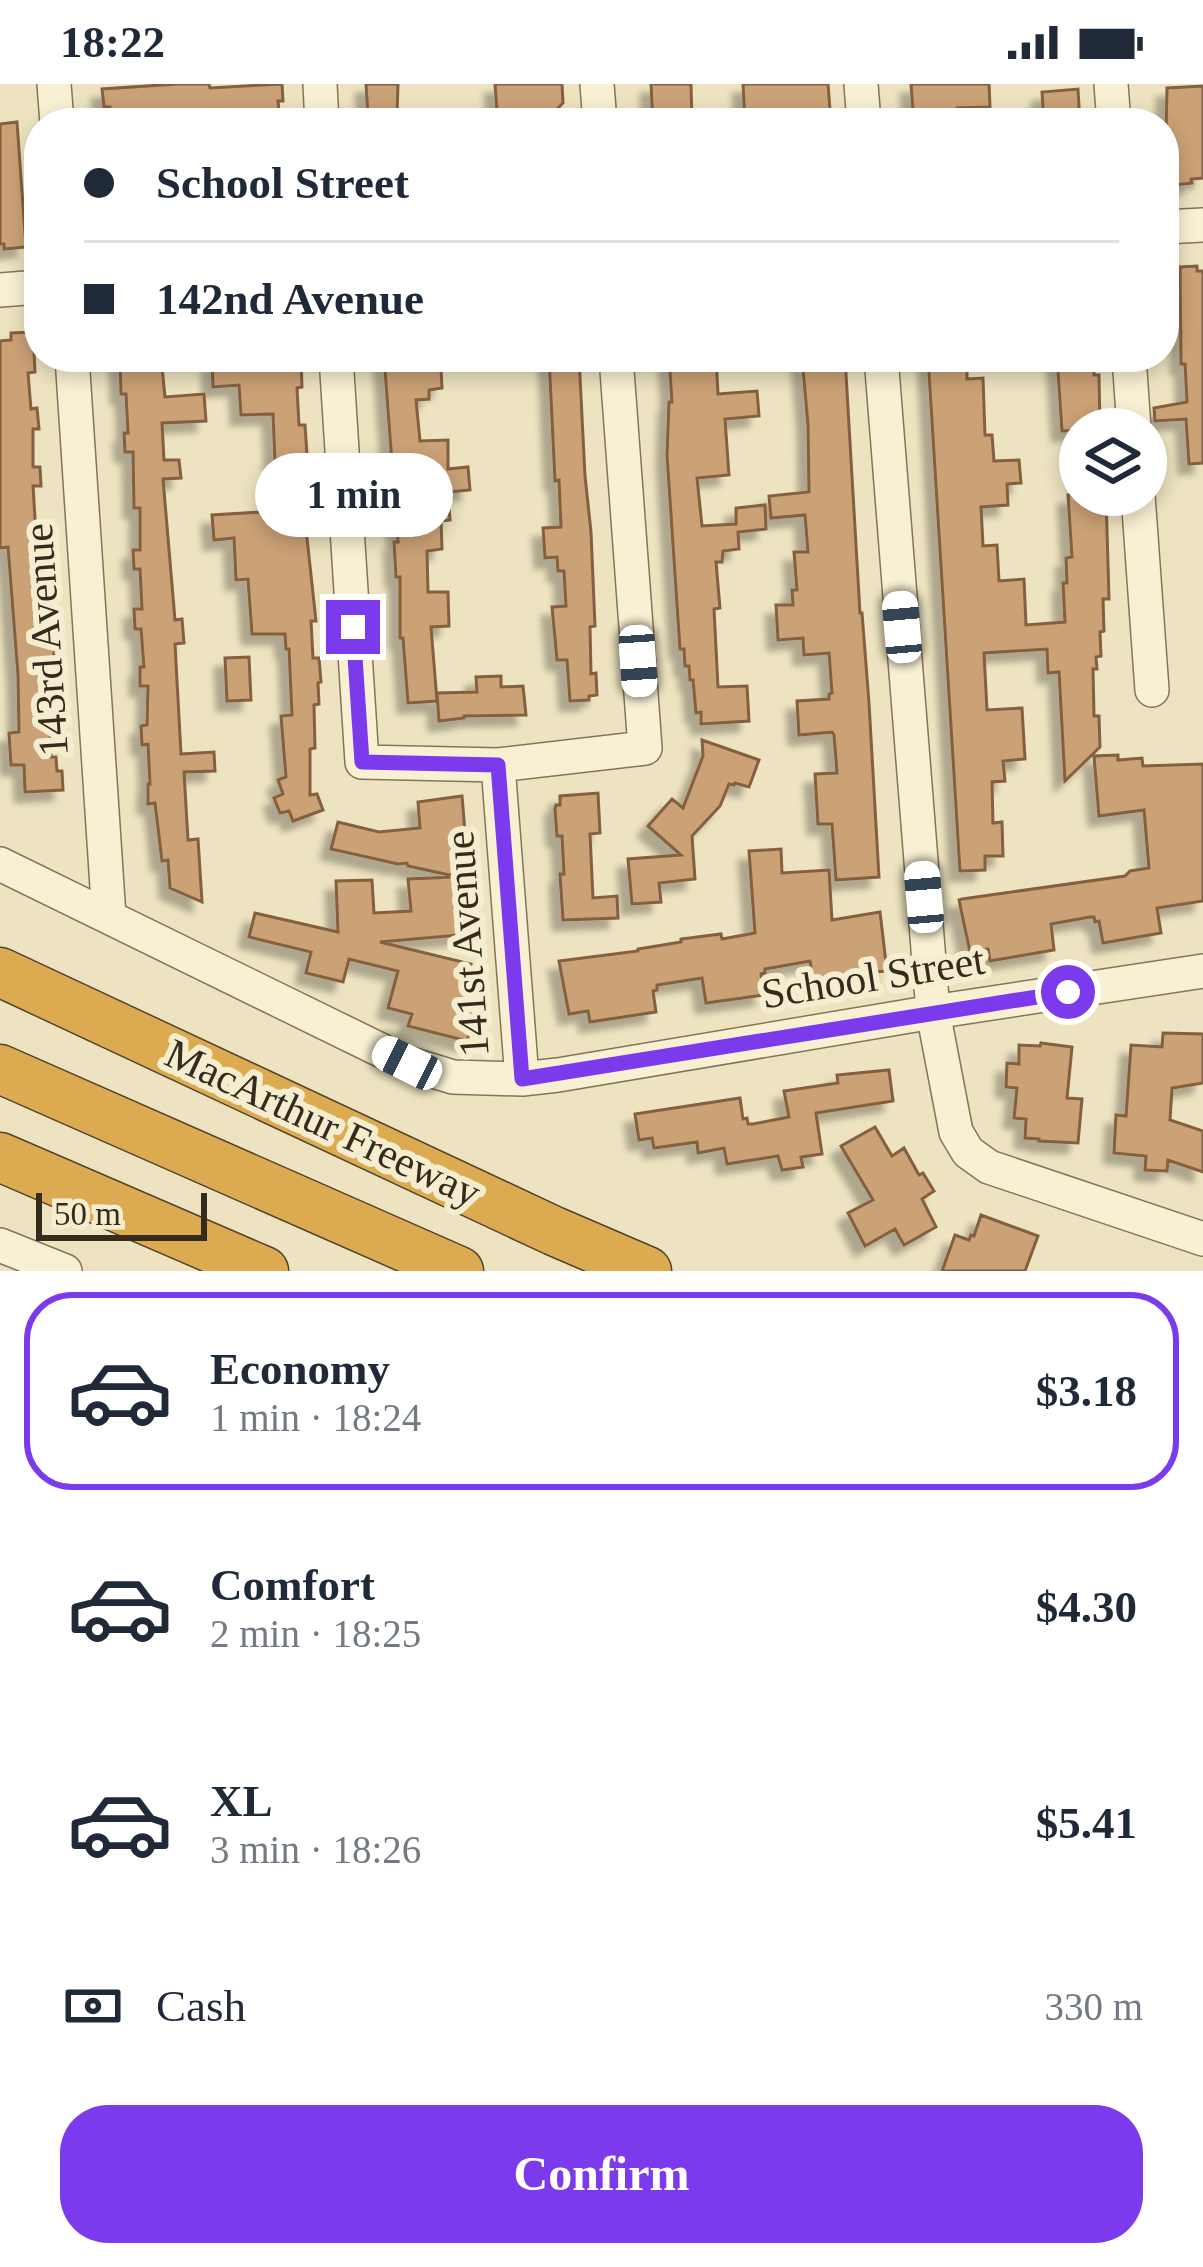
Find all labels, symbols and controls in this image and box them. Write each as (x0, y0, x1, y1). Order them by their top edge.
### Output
text: 18:22 (60, 17, 165, 67)
text: School Street (156, 158, 409, 208)
text: 142nd Avenue (156, 274, 424, 324)
map controls (1059, 408, 1167, 516)
button: layers (1059, 408, 1167, 516)
callout: 1 min (254, 453, 452, 537)
text: 1 min (307, 473, 401, 516)
street label: 143rd Avenue (15, 522, 77, 758)
car (881, 590, 923, 664)
route end (326, 600, 380, 654)
car (618, 624, 658, 698)
street label: 141st Avenue (436, 829, 498, 1059)
car (903, 860, 945, 934)
street label: School Street (758, 937, 988, 1017)
route start (1041, 965, 1095, 1019)
street label: MacArthur Freeway (158, 1030, 488, 1216)
car (367, 1031, 447, 1095)
scale bar (36, 1187, 207, 1240)
text: 50 m (54, 1196, 121, 1232)
icon: car (66, 1337, 174, 1445)
text: Economy (210, 1344, 390, 1394)
text: $3.18 (1036, 1366, 1137, 1416)
text: 1 min · 18:24 (210, 1396, 421, 1439)
icon: car (66, 1553, 174, 1661)
text: Comfort (210, 1560, 375, 1610)
text: $4.30 (1036, 1582, 1137, 1632)
text: 2 min · 18:25 (210, 1612, 421, 1655)
icon: car (66, 1769, 174, 1877)
text: XL (210, 1776, 273, 1826)
text: $5.41 (1036, 1798, 1137, 1848)
text: 3 min · 18:26 (210, 1828, 421, 1871)
icon: cash (60, 1973, 126, 2039)
text: Cash (156, 1981, 246, 2031)
text: 330 m (1044, 1985, 1143, 2028)
button: Confirm (60, 2105, 1143, 2243)

